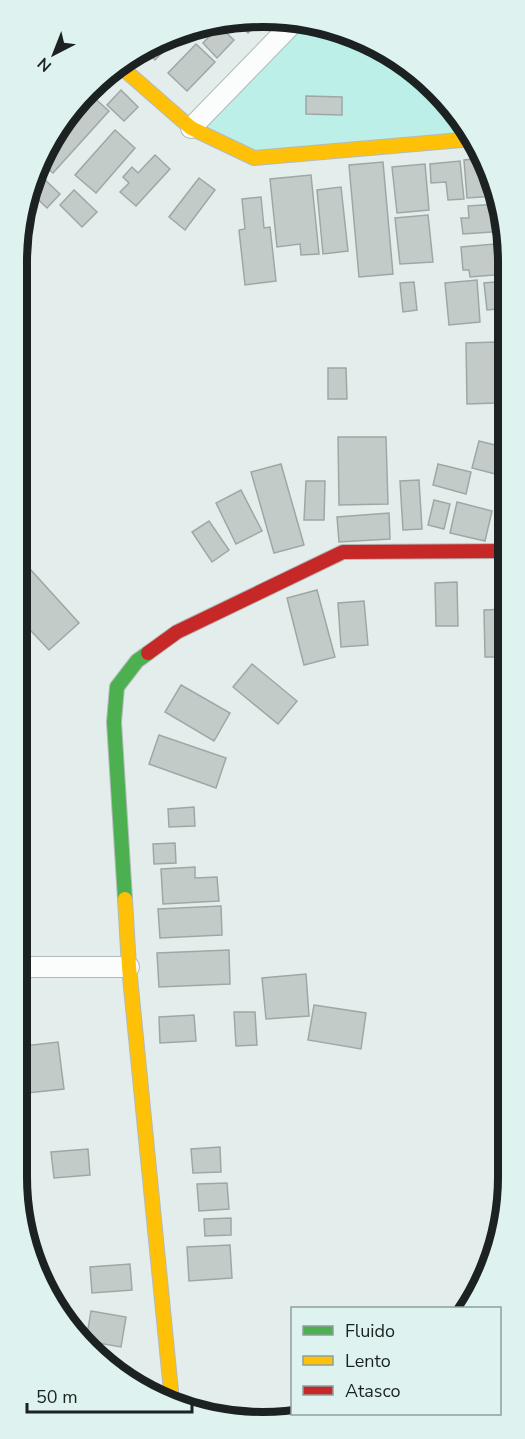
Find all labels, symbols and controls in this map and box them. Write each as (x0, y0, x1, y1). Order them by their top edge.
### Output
north arrow (24, 24, 84, 84)
text: N (33, 52, 56, 77)
legend (291, 1307, 501, 1415)
text: Fluido (345, 1319, 395, 1343)
text: Lento (345, 1349, 391, 1373)
scale bar (27, 1376, 192, 1414)
text: Atasco (345, 1379, 401, 1403)
text: 50 m (36, 1385, 78, 1409)

